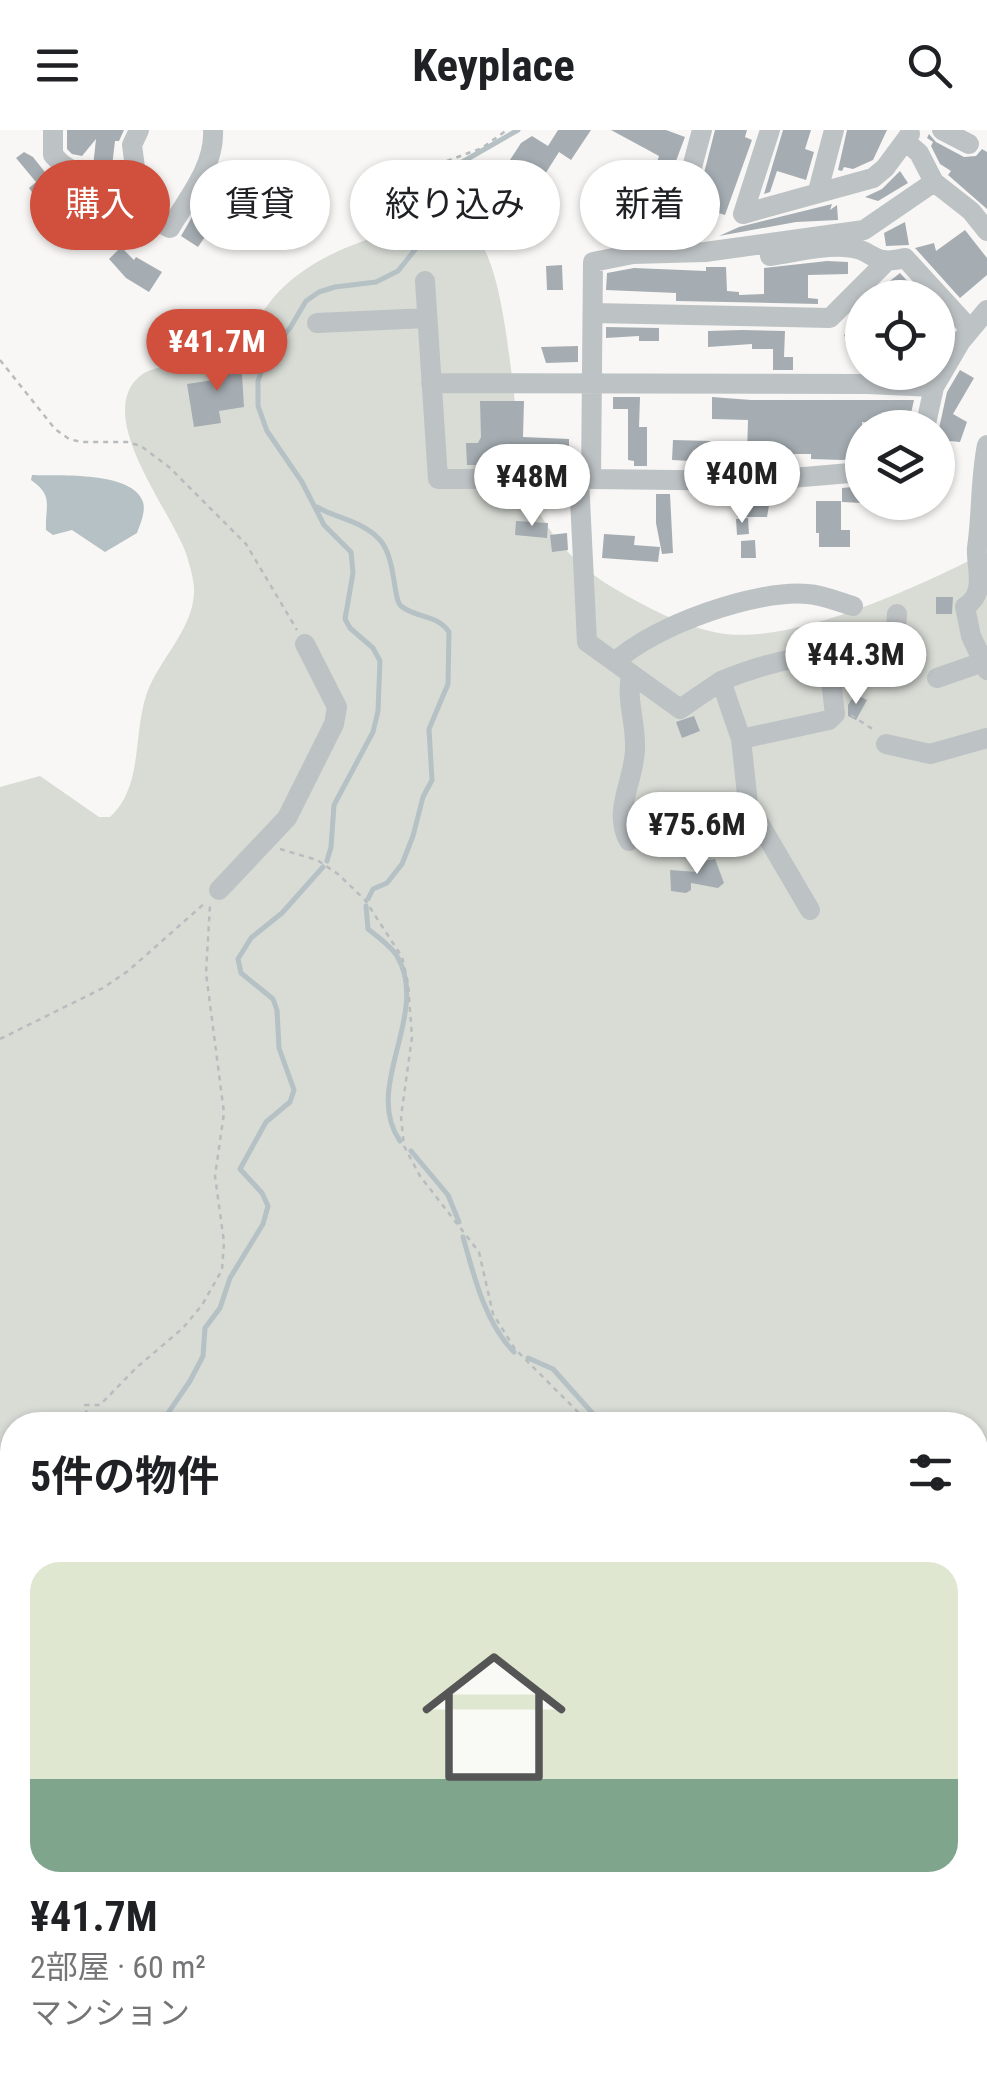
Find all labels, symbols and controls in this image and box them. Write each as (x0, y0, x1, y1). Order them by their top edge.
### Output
icon: menu (30, 38, 85, 93)
icon: search (902, 38, 957, 93)
text: Keyplace (412, 39, 575, 92)
chip: 購入 (30, 160, 170, 250)
chip: 賃貸 (190, 160, 330, 250)
chip: 絞り込み (350, 160, 560, 250)
chip: 新着 (580, 160, 720, 250)
map controls (845, 280, 955, 520)
button: locate (845, 280, 955, 390)
pin: ¥41.7M (136, 309, 298, 394)
text: ¥41.7M (168, 322, 266, 360)
button: layers (845, 410, 955, 520)
pin: ¥40M (683, 441, 801, 526)
pin: ¥48M (473, 444, 591, 529)
text: ¥40M (706, 454, 778, 492)
text: ¥48M (496, 457, 568, 495)
pin: ¥44.3M (775, 622, 937, 707)
text: ¥44.3M (807, 635, 905, 673)
pin: ¥75.6M (616, 792, 778, 877)
text: ¥75.6M (648, 805, 746, 843)
icon: filters (903, 1445, 958, 1500)
text: 5件の物件 (30, 1452, 219, 1501)
icon: home (404, 1627, 584, 1807)
text: ¥41.7M (30, 1892, 158, 1941)
text: 2部屋 · 60 m² (30, 1948, 206, 1986)
text: マンション (30, 1994, 190, 2032)

